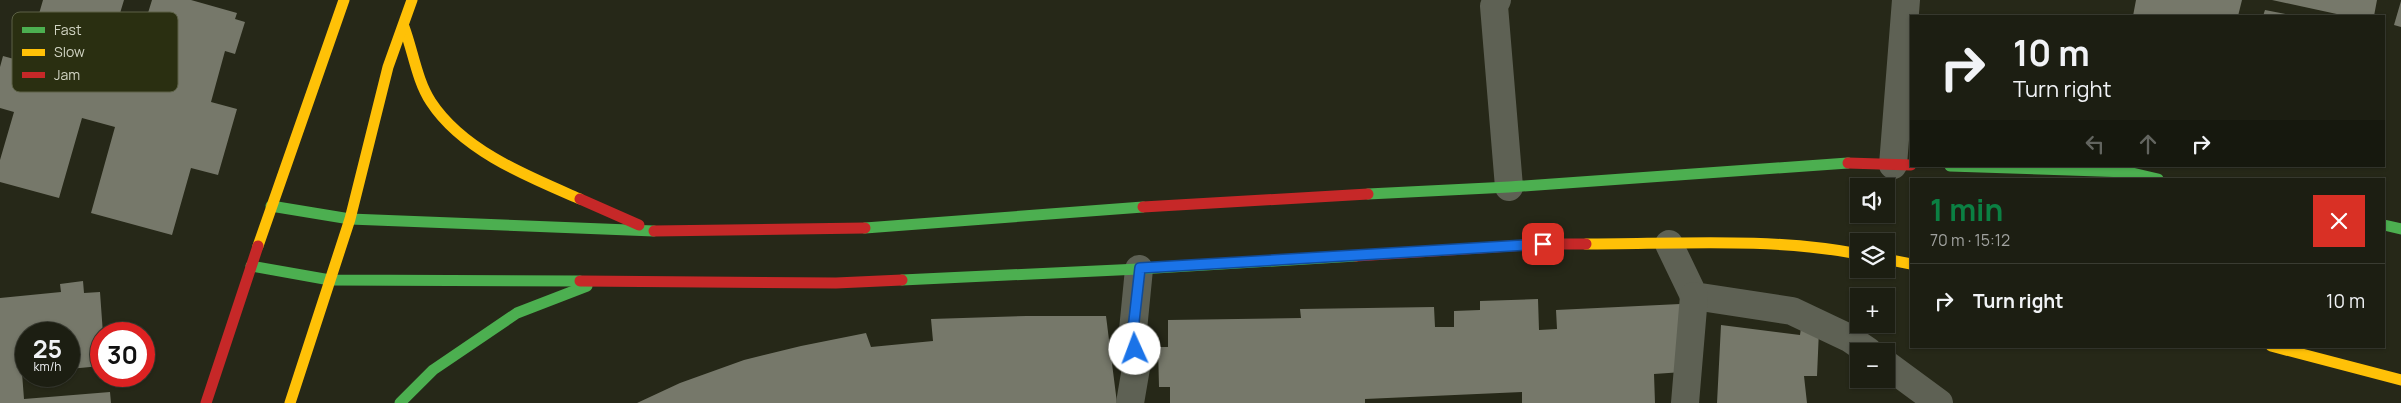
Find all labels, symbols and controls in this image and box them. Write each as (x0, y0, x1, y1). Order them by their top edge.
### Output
legend (12, 12, 178, 92)
text: Fast (54, 20, 82, 39)
text: 10 m (2013, 29, 2090, 77)
icon: right (1930, 35, 1995, 100)
text: Slow (54, 42, 85, 61)
text: Jam (54, 65, 80, 84)
text: Turn right (2013, 74, 2111, 104)
icon: left (2081, 130, 2109, 158)
icon: ahead (2134, 130, 2162, 158)
icon: right (2187, 130, 2215, 158)
map controls (1850, 178, 1895, 388)
button: sound (1850, 178, 1895, 223)
text: 1 min (1930, 189, 2003, 230)
button: close (2313, 195, 2365, 247)
pin (1522, 223, 1564, 265)
text: 70 m · 15:12 (1930, 229, 2010, 251)
icon: arrive (1529, 230, 1557, 258)
button: layers (1850, 233, 1895, 278)
icon: right (1930, 287, 1958, 315)
button: + (1850, 288, 1895, 333)
text: Turn right (1973, 288, 2063, 314)
text: 10 m (2326, 288, 2365, 314)
speed limit sign: 30 (90, 322, 155, 387)
position arrow (1108, 322, 1160, 374)
text: 25 (33, 331, 62, 366)
button: − (1850, 343, 1895, 388)
text: km/h (34, 358, 61, 375)

